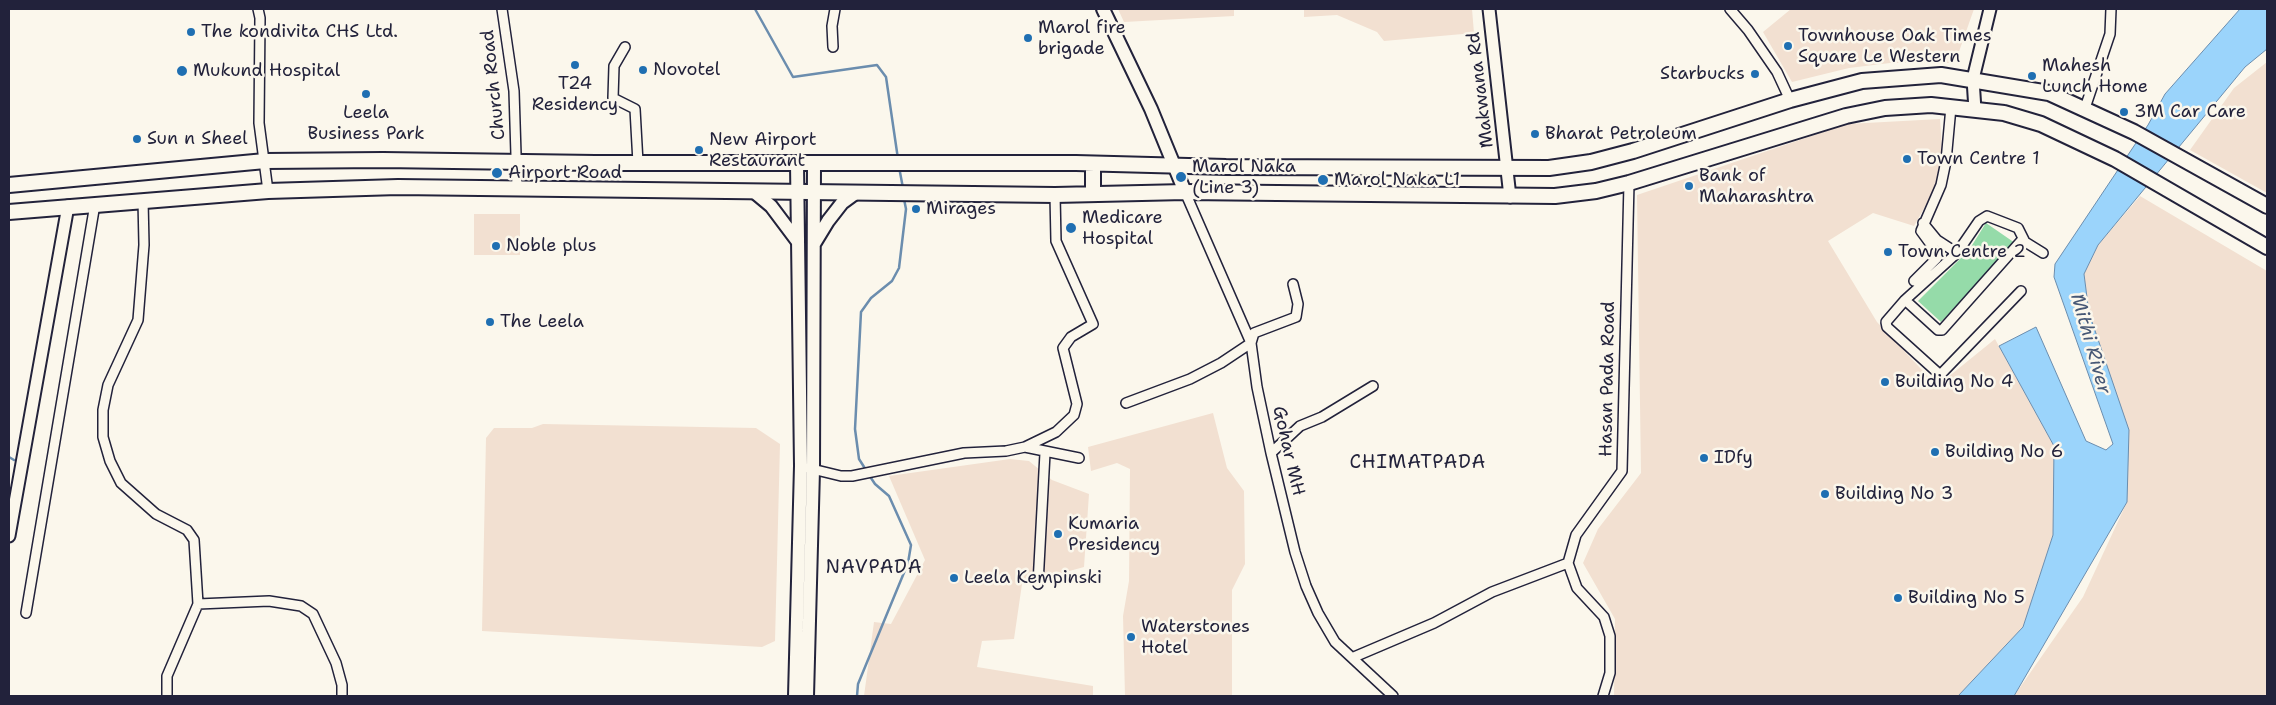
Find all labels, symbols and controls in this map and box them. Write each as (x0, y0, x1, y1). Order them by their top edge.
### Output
place label: Marol fire brigade (1038, 17, 1126, 59)
place label: The kondivita CHS Ltd. (201, 21, 398, 43)
place label: Townhouse Oak Times Square Le Western (1798, 25, 1992, 68)
marker: The kondivita CHS Ltd. (185, 26, 197, 38)
street label: Church Road (477, 29, 511, 141)
street label: Makwana Rd (1463, 31, 1499, 149)
marker: Marol fire brigade (1022, 32, 1034, 44)
marker: Townhouse Oak Times Square Le Western (1782, 40, 1794, 52)
place label: Mahesh Lunch Home (2042, 55, 2148, 98)
marker: T24 Residency (569, 59, 581, 71)
place label: Novotel (653, 59, 720, 81)
place label: Mukund Hospital (193, 60, 340, 82)
place label: Starbucks (1660, 63, 1745, 85)
marker: Mukund Hospital (175, 64, 189, 78)
marker: Novotel (637, 64, 649, 76)
marker: Starbucks (1749, 68, 1761, 80)
marker: Mahesh Lunch Home (2026, 70, 2038, 82)
place label: T24 Residency (532, 73, 618, 116)
marker: Leela Business Park (360, 88, 372, 100)
place label: 3M Car Care (2134, 101, 2246, 123)
place label: Leela Business Park (307, 102, 425, 144)
marker: 3M Car Care (2118, 106, 2130, 118)
place label: Bharat Petroleum (1545, 123, 1697, 145)
place label: Sun n Sheel (147, 128, 248, 150)
marker: Bharat Petroleum (1529, 128, 1541, 140)
place label: New Airport Restaurant (709, 129, 817, 172)
marker: Sun n Sheel (131, 133, 143, 145)
marker: New Airport Restaurant (693, 144, 705, 156)
place label: Town Centre 1 (1917, 148, 2040, 170)
marker: Town Centre 1 (1901, 153, 1913, 165)
place label: Marol Naka (Line 3) (1192, 156, 1296, 198)
place label: Airport Road (508, 162, 622, 184)
place label: Bank of Maharashtra (1699, 165, 1814, 208)
marker: Airport Road (490, 166, 504, 180)
place label: Marol Naka L1 (1334, 169, 1460, 191)
marker: Marol Naka (Line 3) (1174, 170, 1188, 184)
marker: Marol Naka L1 (1316, 173, 1330, 187)
marker: Bank of Maharashtra (1683, 180, 1695, 192)
place label: Mirages (926, 198, 996, 220)
marker: Mirages (910, 203, 922, 215)
place label: Medicare Hospital (1082, 207, 1163, 250)
marker: Medicare Hospital (1064, 221, 1078, 235)
place label: Noble plus (506, 235, 597, 257)
marker: Noble plus (490, 240, 502, 252)
place label: Town Centre 2 (1898, 241, 2026, 263)
marker: Town Centre 2 (1882, 246, 1894, 258)
water label: Mithi River (2065, 291, 2115, 397)
street label: Hasan Pada Road (1596, 301, 1620, 457)
place label: The Leela (500, 311, 584, 333)
marker: The Leela (484, 316, 496, 328)
place label: Building No 4 (1895, 371, 2013, 393)
marker: Building No 4 (1879, 376, 1891, 388)
street label: Gohar MH (1267, 404, 1309, 498)
place label: Building No 6 (1945, 441, 2063, 463)
marker: Building No 6 (1929, 446, 1941, 458)
place label: IDfy (1714, 447, 1753, 469)
district label: CHIMATPADA (1348, 452, 1488, 474)
marker: IDfy (1698, 452, 1710, 464)
place label: Building No 3 (1835, 483, 1953, 505)
marker: Building No 3 (1819, 488, 1831, 500)
place label: Kumaria Presidency (1068, 513, 1160, 556)
marker: Kumaria Presidency (1052, 528, 1064, 540)
district label: NAVPADA (825, 557, 923, 579)
place label: Leela Kempinski (964, 567, 1102, 589)
marker: Leela Kempinski (948, 572, 960, 584)
place label: Building No 5 (1908, 587, 2025, 609)
marker: Building No 5 (1892, 592, 1904, 604)
place label: Waterstones Hotel (1141, 616, 1250, 659)
marker: Waterstones Hotel (1125, 631, 1137, 643)

